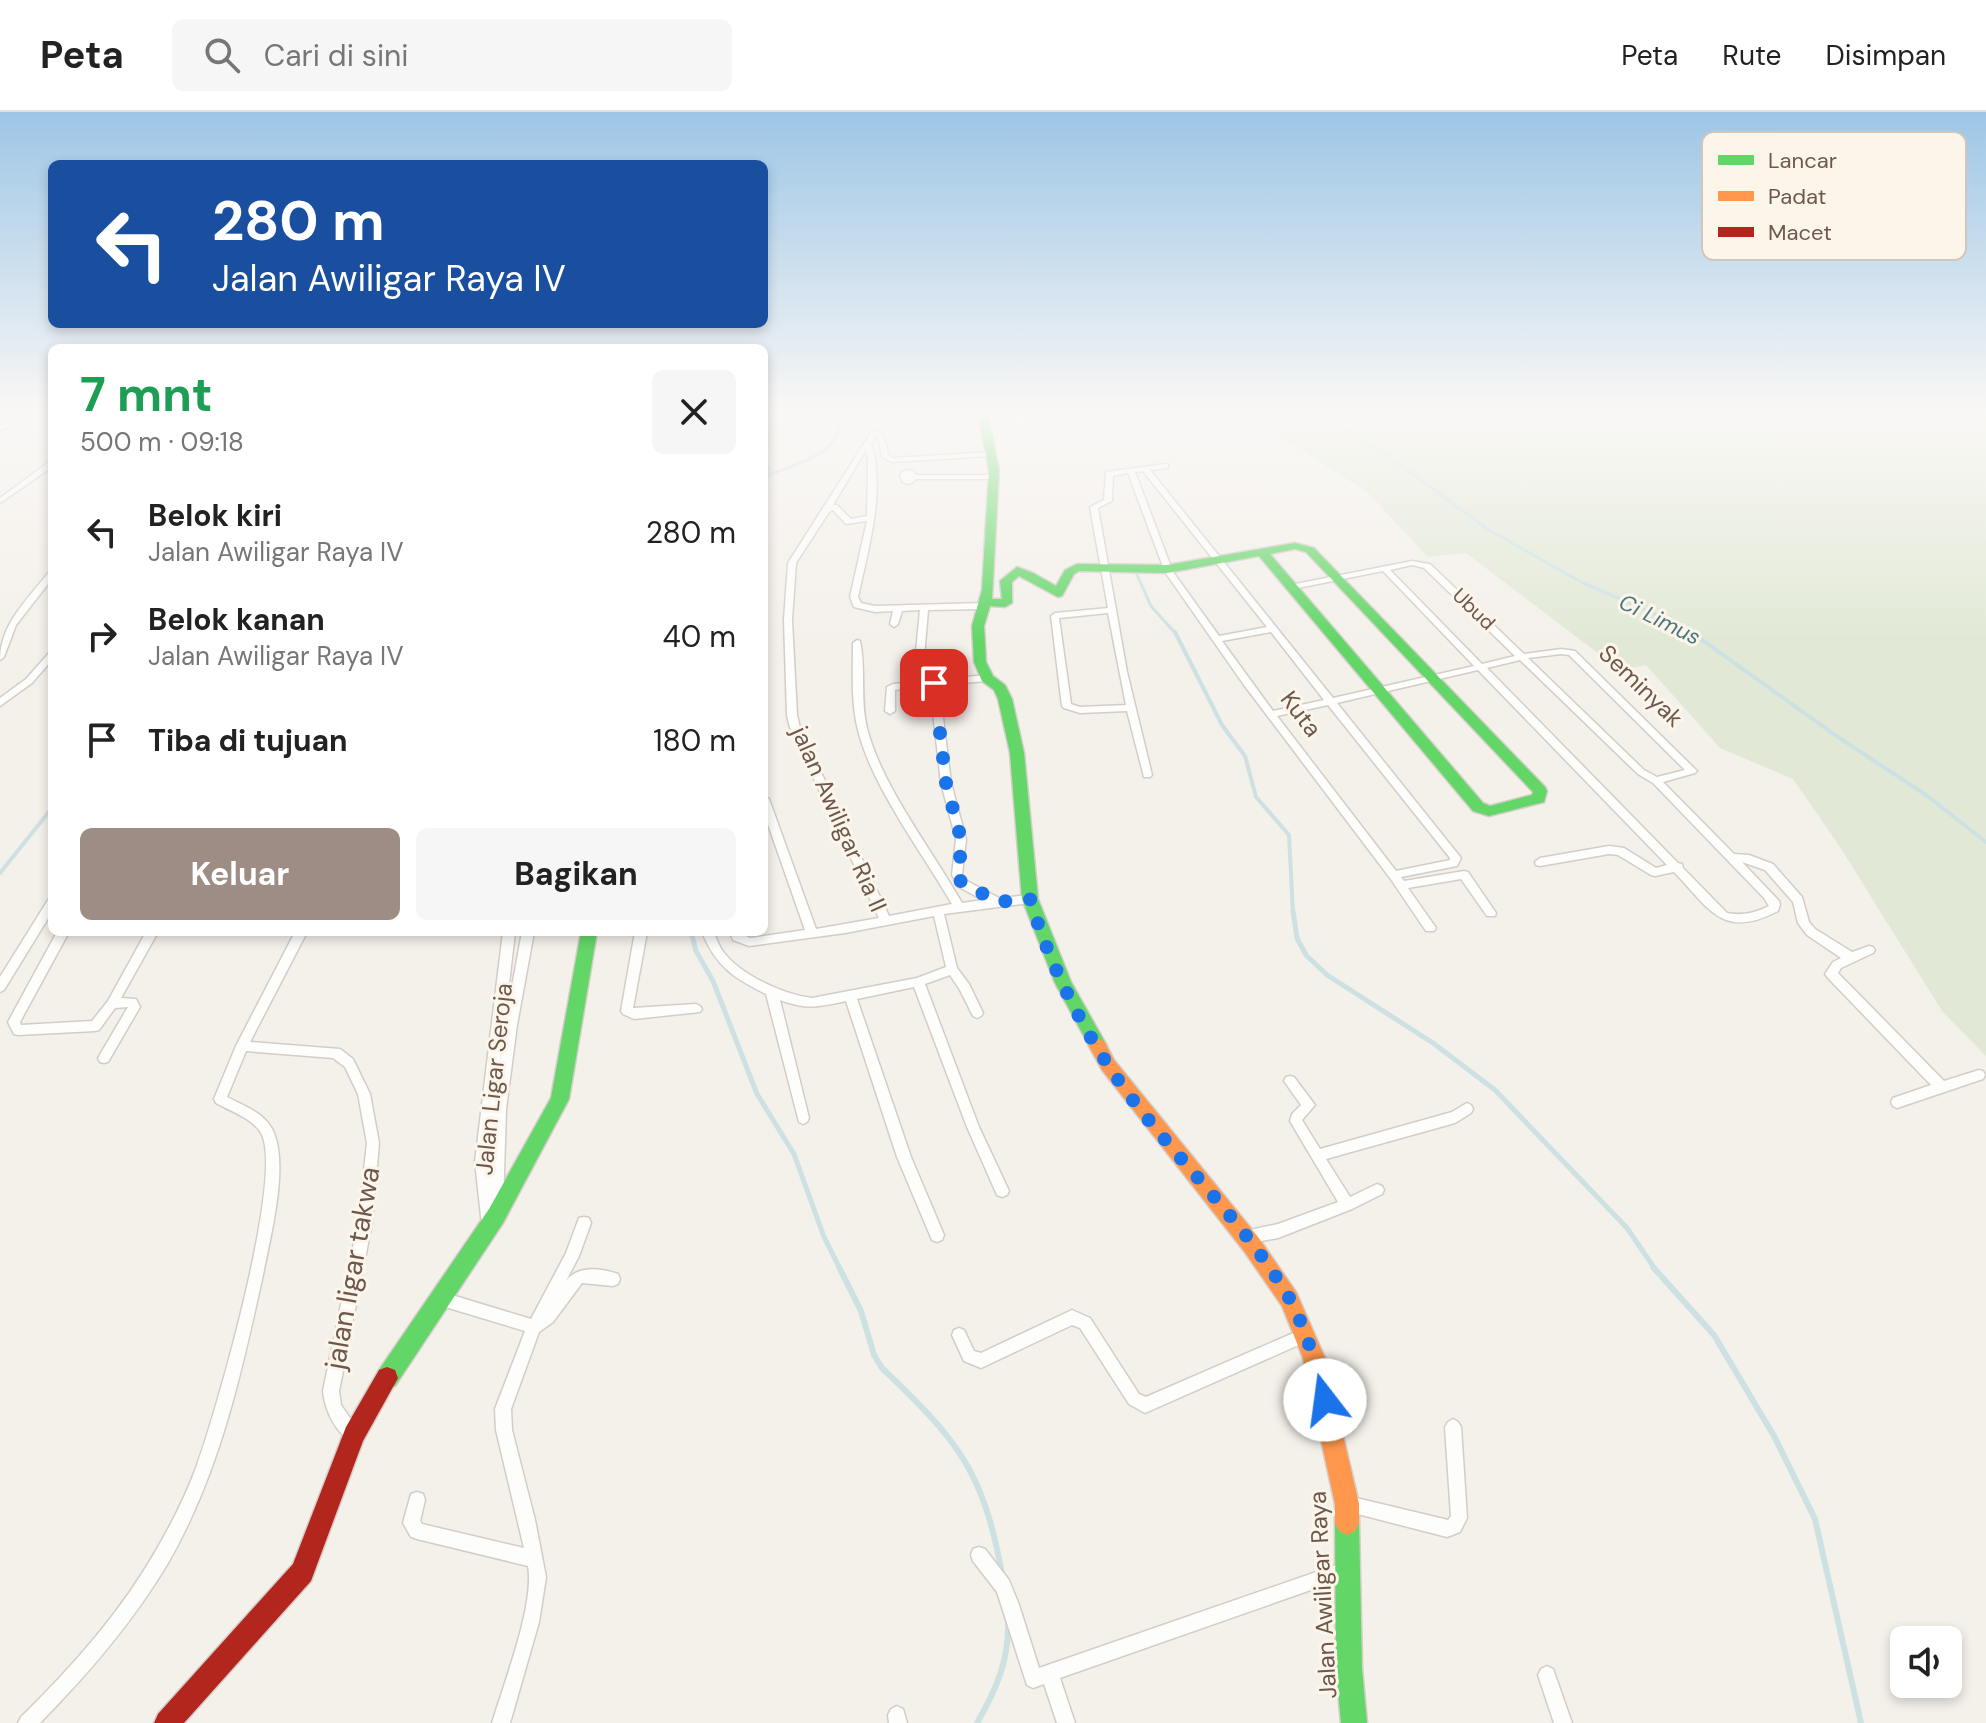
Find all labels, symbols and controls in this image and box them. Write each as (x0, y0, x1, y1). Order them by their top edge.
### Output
search box (172, 19, 732, 91)
text: Peta (40, 30, 124, 80)
icon: search (200, 33, 244, 77)
text: Cari di sini (264, 36, 409, 75)
text: Peta (1621, 37, 1678, 74)
text: Rute (1722, 37, 1781, 74)
text: Disimpan (1825, 37, 1946, 74)
legend (1702, 132, 1966, 260)
text: Lancar (1768, 146, 1837, 175)
text: Padat (1768, 182, 1826, 211)
text: 280 m (212, 184, 385, 257)
icon: left (80, 192, 184, 296)
text: Macet (1768, 218, 1832, 247)
text: Jalan Awiligar Raya IV (212, 255, 566, 302)
text: 7 mnt (80, 363, 213, 426)
button: close (652, 370, 736, 454)
text: 500 m · 09:18 (80, 425, 244, 459)
text: Belok kiri (148, 496, 282, 535)
icon: left (80, 510, 124, 554)
text: 280 m (646, 513, 736, 552)
text: Jalan Awiligar Raya IV (148, 535, 404, 569)
street label: Ubud (1447, 582, 1501, 636)
water label: Ci Limus (1614, 587, 1705, 652)
text: Belok kanan (148, 600, 325, 639)
icon: right (80, 614, 124, 658)
text: 40 m (663, 617, 736, 656)
street label: Seminyak (1593, 638, 1690, 734)
text: Jalan Awiligar Raya IV (148, 639, 404, 673)
pin (900, 649, 968, 717)
icon: arrive (912, 661, 956, 705)
street label: Kuta (1274, 684, 1329, 743)
icon: arrive (80, 718, 124, 762)
street label: jalan Awiligar Ria II (784, 720, 894, 916)
text: Tiba di tujuan (148, 721, 348, 760)
text: 180 m (653, 721, 736, 760)
button: Keluar (80, 828, 400, 920)
button: Bagikan (416, 828, 736, 920)
street label: Jalan Ligar Seroja (468, 981, 519, 1176)
street label: jalan ligar takwa (316, 1164, 389, 1373)
position arrow (1283, 1358, 1367, 1442)
street label: Jalan Awiligar Raya (1302, 1490, 1343, 1700)
map controls (1890, 1626, 1962, 1698)
button: sound (1890, 1626, 1962, 1698)

